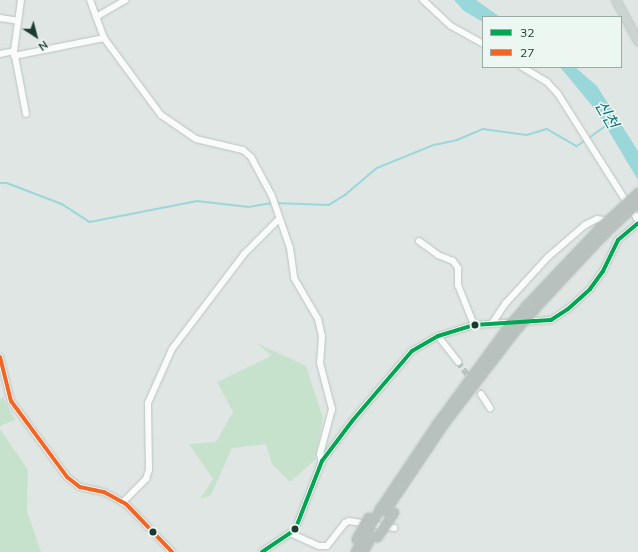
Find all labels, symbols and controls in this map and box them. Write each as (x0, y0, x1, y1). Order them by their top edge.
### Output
north arrow (16, 16, 56, 56)
legend (482, 16, 622, 68)
text: 32 (520, 25, 534, 40)
text: N (36, 38, 51, 54)
text: 27 (520, 45, 534, 60)
water label: 신천 (591, 96, 623, 132)
unlabelled marker (470, 320, 480, 330)
unlabelled marker (290, 524, 300, 534)
unlabelled marker (148, 527, 158, 537)

